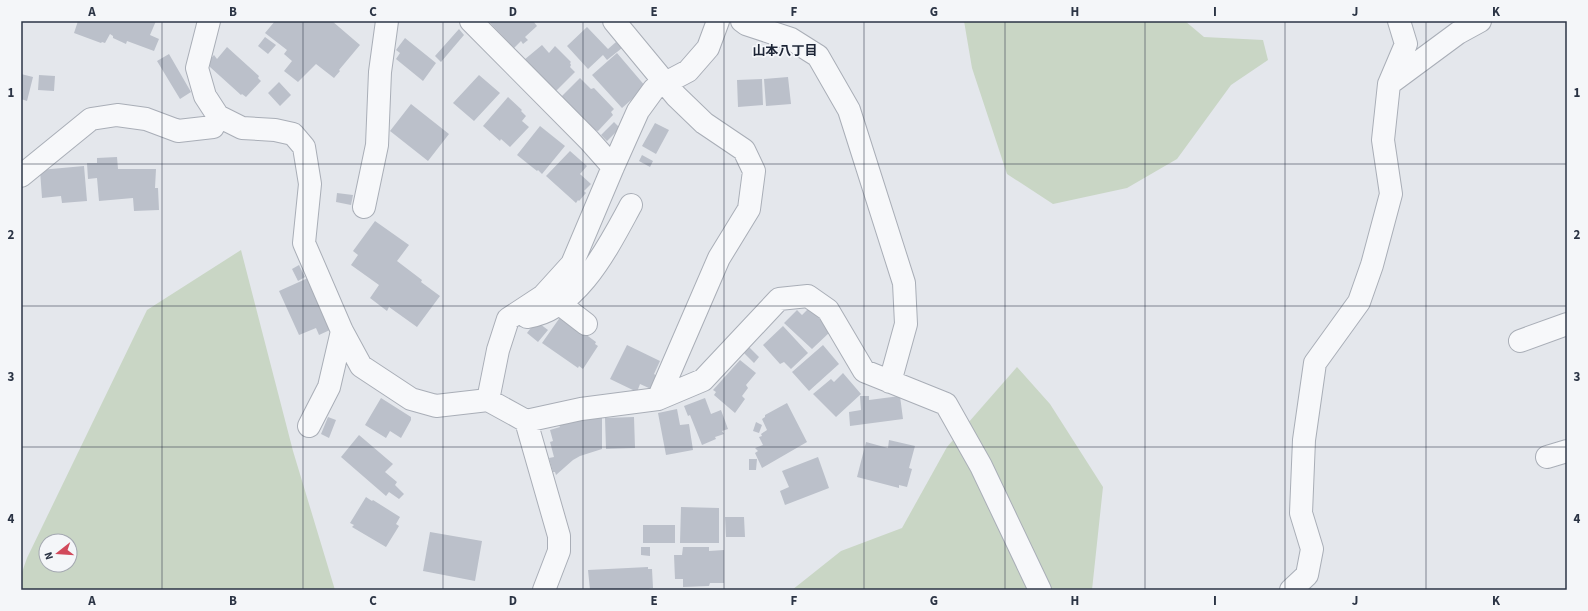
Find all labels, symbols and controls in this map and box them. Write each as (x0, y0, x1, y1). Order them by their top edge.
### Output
text: A (87, 3, 96, 21)
text: B (229, 3, 237, 21)
text: C (369, 3, 377, 21)
text: D (509, 3, 517, 21)
text: E (650, 3, 658, 21)
text: F (791, 3, 798, 21)
text: G (930, 3, 938, 21)
text: H (1071, 3, 1079, 21)
text: I (1213, 3, 1217, 21)
text: J (1352, 3, 1358, 21)
text: K (1492, 3, 1501, 21)
district label: 山本八丁目 (752, 42, 818, 60)
text: 1 (8, 84, 15, 102)
text: 1 (1574, 84, 1581, 102)
text: 2 (8, 226, 15, 244)
text: 2 (1574, 226, 1581, 244)
text: 3 (8, 368, 15, 386)
text: 3 (1574, 368, 1581, 386)
text: 4 (8, 510, 15, 528)
text: 4 (1574, 510, 1581, 528)
north arrow (38, 533, 78, 573)
text: N (41, 550, 57, 561)
text: A (87, 592, 96, 610)
text: B (229, 592, 237, 610)
text: C (369, 592, 377, 610)
text: D (509, 592, 517, 610)
text: E (650, 592, 658, 610)
text: F (791, 592, 798, 610)
text: G (930, 592, 938, 610)
text: H (1071, 592, 1079, 610)
text: I (1213, 592, 1217, 610)
text: J (1352, 592, 1358, 610)
text: K (1492, 592, 1501, 610)

